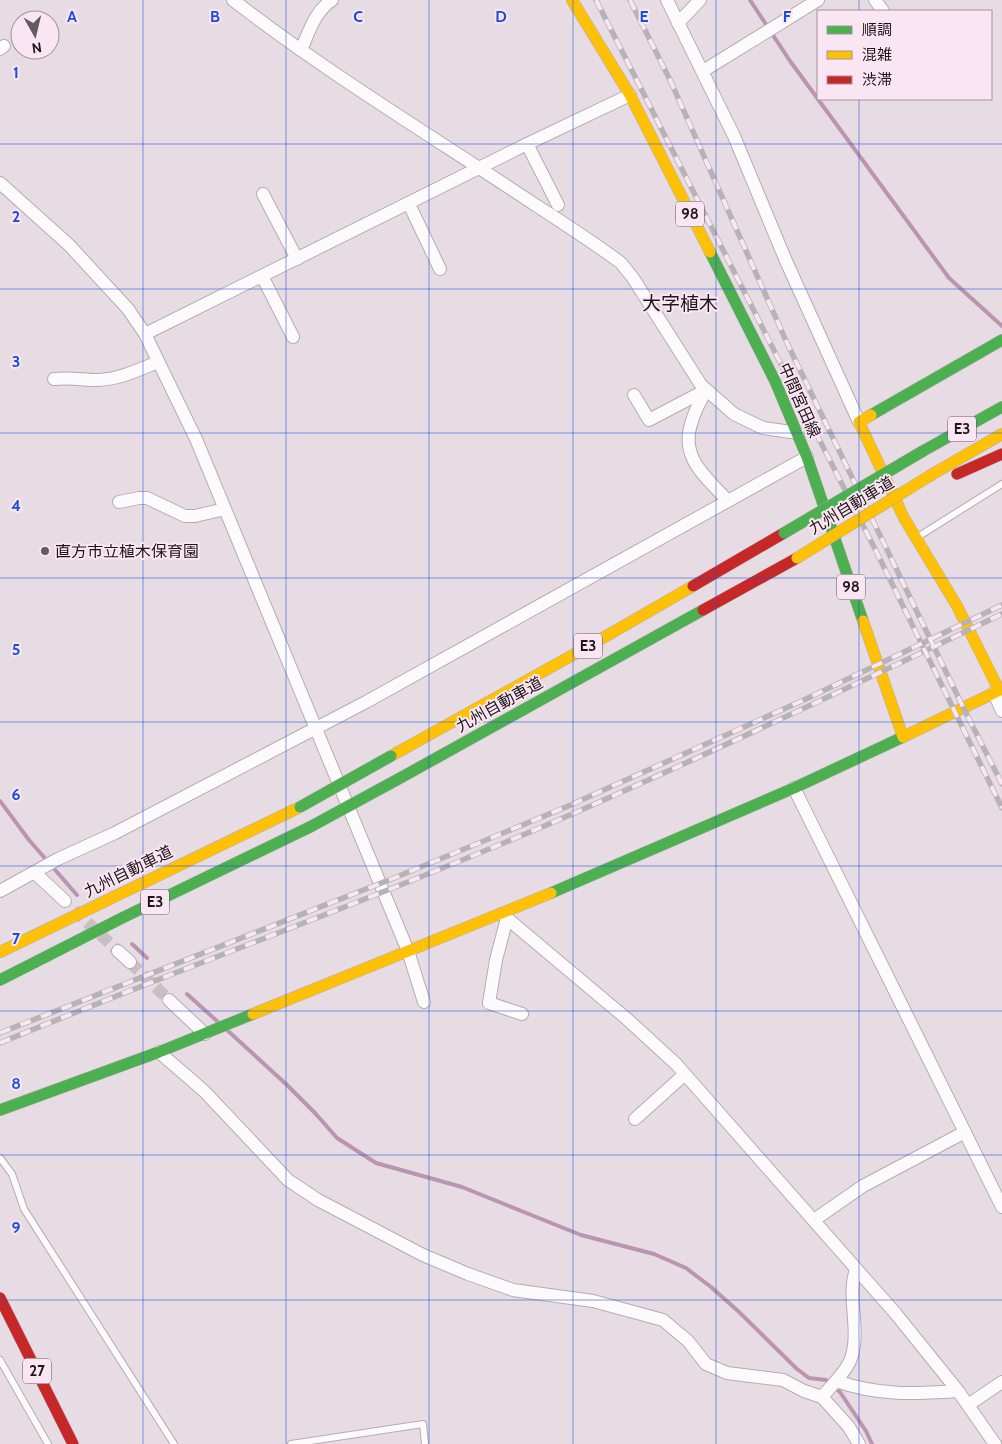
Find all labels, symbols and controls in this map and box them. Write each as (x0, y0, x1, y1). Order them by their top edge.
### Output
text: A (67, 7, 77, 26)
text: B (210, 7, 220, 26)
text: C (353, 7, 363, 26)
text: D (495, 7, 507, 26)
text: E (639, 7, 649, 26)
text: F (783, 7, 792, 26)
north arrow (10, 10, 60, 60)
legend (817, 10, 992, 100)
text: 順調 (862, 21, 892, 39)
text: N (31, 38, 43, 57)
text: 混雑 (862, 46, 892, 64)
text: 1 (13, 63, 19, 82)
text: 渋滞 (862, 71, 892, 89)
road number: 98 (676, 202, 704, 226)
text: 2 (12, 207, 20, 226)
district label: 大字植木 (642, 292, 718, 315)
text: 3 (12, 352, 20, 371)
street label: 中間宮田線 (775, 360, 824, 441)
road number: E3 (948, 416, 976, 442)
street label: 九州自動車道 (805, 473, 897, 538)
text: 4 (11, 496, 21, 515)
place label: 直方市立植木保育園 (55, 542, 199, 561)
marker: 直方市立植木保育園 (39, 545, 51, 557)
road number: 98 (837, 574, 865, 600)
road number: E3 (574, 634, 602, 658)
text: 5 (12, 640, 20, 659)
street label: 九州自動車道 (453, 673, 546, 736)
text: 6 (12, 785, 21, 804)
street label: 九州自動車道 (81, 842, 176, 901)
road number: E3 (141, 890, 169, 914)
text: 7 (12, 929, 21, 948)
text: 8 (11, 1074, 21, 1093)
text: 9 (12, 1218, 21, 1237)
road number: 27 (23, 1358, 51, 1384)

